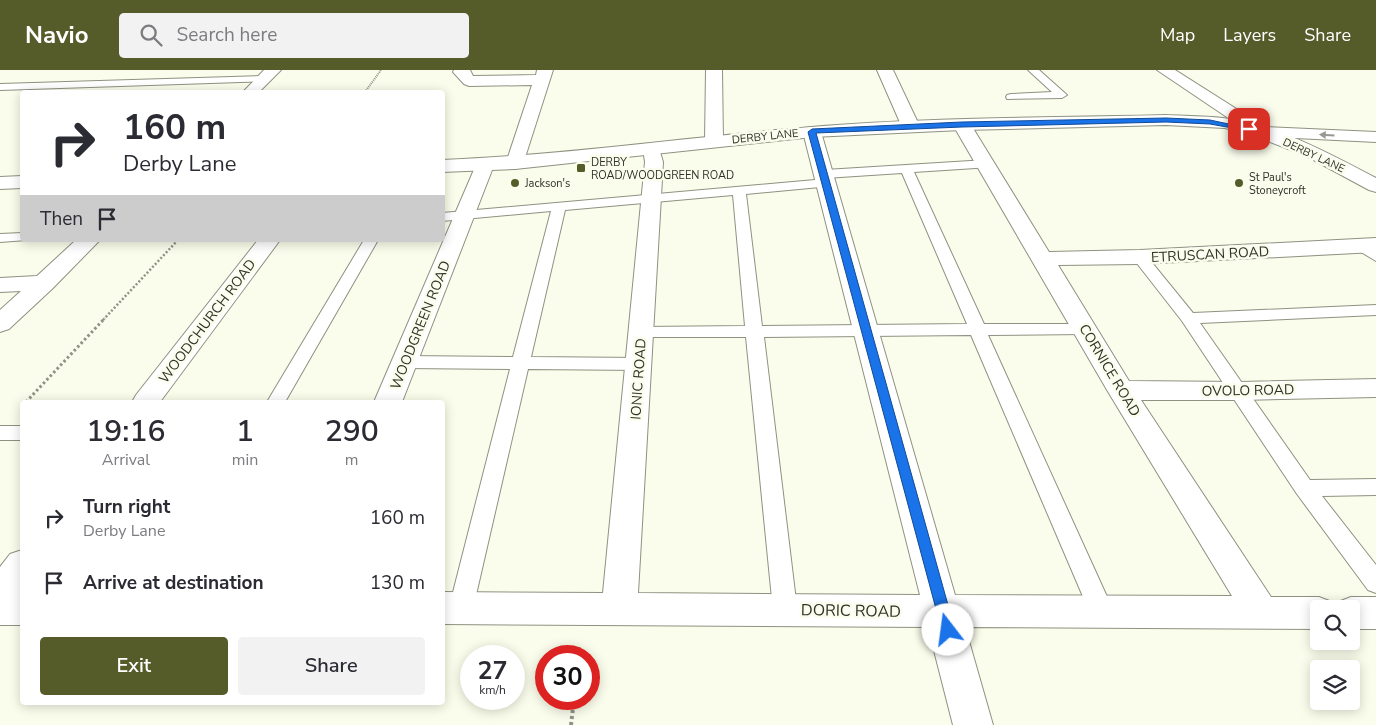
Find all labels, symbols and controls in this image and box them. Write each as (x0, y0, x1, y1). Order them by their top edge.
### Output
search box (119, 13, 469, 58)
text: Navio (25, 19, 89, 51)
icon: search (137, 21, 165, 49)
text: Search here (177, 22, 277, 48)
text: Map (1160, 23, 1195, 47)
text: Layers (1223, 23, 1276, 47)
text: Share (1304, 23, 1351, 47)
text: 160 m (123, 104, 226, 151)
pin (1228, 108, 1270, 150)
icon: right (40, 110, 105, 175)
icon: arrive (1235, 115, 1263, 143)
street label: DERBY LANE (731, 126, 799, 147)
one-way arrow (1319, 131, 1335, 139)
street label: DERBY LANE (1280, 135, 1347, 176)
text: Derby Lane (123, 149, 236, 179)
place label: DERBY ROAD/WOODGREEN ROAD (591, 155, 734, 183)
marker: DERBY ROAD/WOODGREEN ROAD (575, 162, 587, 174)
place label: St Paul's Stoneycroft (1249, 170, 1306, 198)
place label: Jackson's (524, 176, 570, 191)
marker: Jackson's (509, 177, 521, 189)
marker: St Paul's Stoneycroft (1233, 177, 1245, 189)
icon: arrive (93, 205, 121, 233)
text: Then (40, 206, 83, 232)
street label: ETRUSCAN ROAD (1150, 242, 1270, 267)
street label: WOODCHURCH ROAD (154, 255, 260, 387)
street label: WOODGREEN ROAD (386, 258, 455, 392)
street label: CORNICE ROAD (1074, 320, 1145, 420)
street label: IONIC ROAD (626, 338, 651, 420)
street label: OVOLO ROAD (1202, 380, 1294, 401)
text: 19:16 (86, 411, 165, 452)
text: 1 (236, 411, 254, 452)
text: 290 (325, 411, 379, 452)
text: Arrival (102, 449, 150, 471)
text: min (232, 449, 258, 471)
text: m (345, 449, 359, 471)
text: Turn right (83, 494, 170, 520)
icon: right (40, 504, 68, 532)
text: 160 m (370, 505, 425, 531)
text: Derby Lane (83, 520, 165, 542)
icon: arrive (40, 569, 68, 597)
text: Arrive at destination (83, 570, 264, 596)
text: 130 m (370, 570, 425, 596)
street label: DORIC ROAD (801, 599, 901, 623)
map controls (1310, 600, 1360, 710)
button: search (1310, 600, 1360, 650)
position arrow (921, 603, 973, 655)
button: Exit (40, 637, 228, 695)
button: Share (238, 637, 425, 695)
speed limit sign: 30 (535, 645, 600, 710)
text: 27 (477, 654, 508, 688)
button: layers (1310, 660, 1360, 710)
text: km/h (479, 682, 506, 698)

